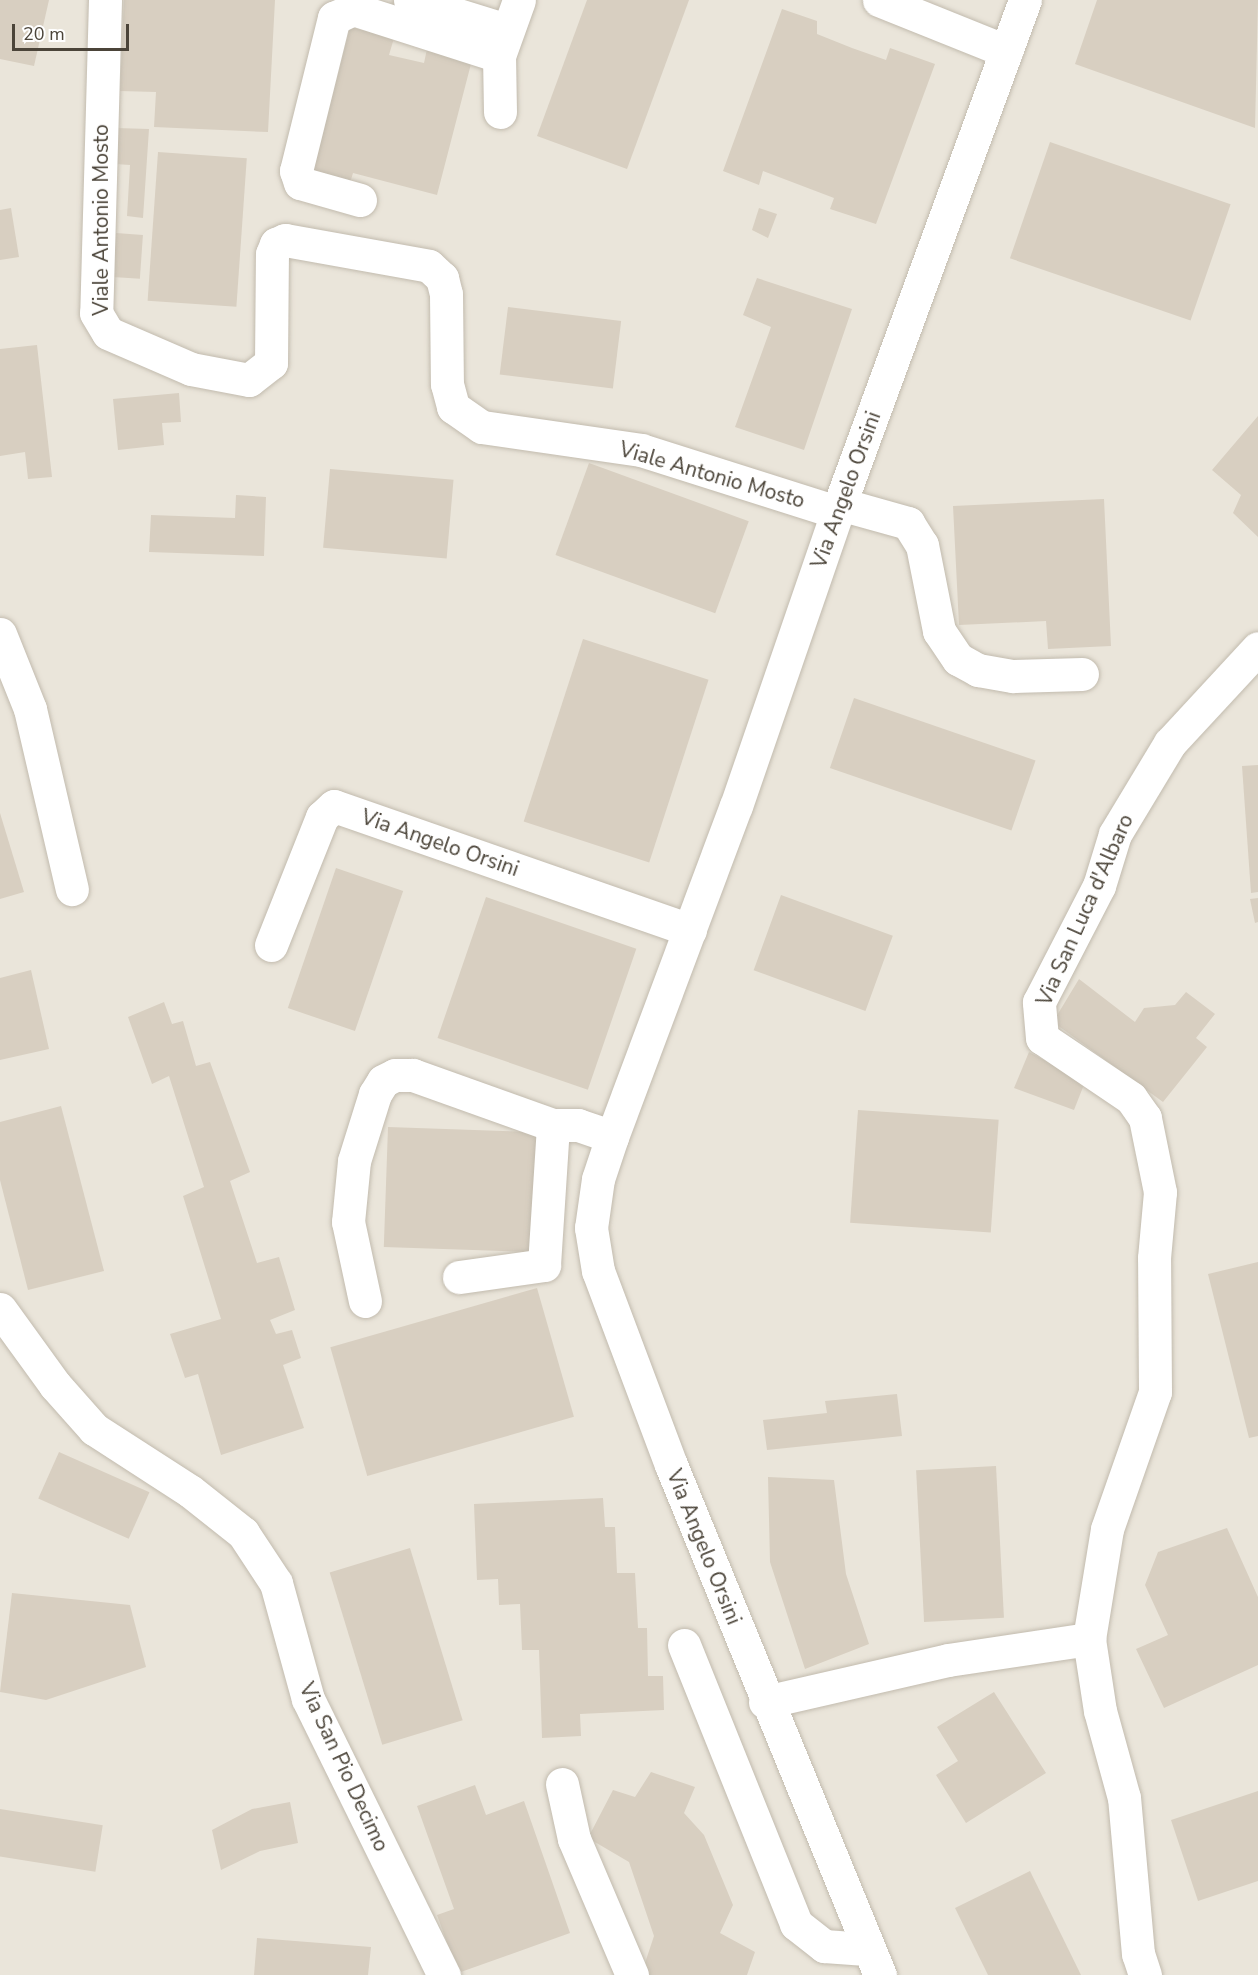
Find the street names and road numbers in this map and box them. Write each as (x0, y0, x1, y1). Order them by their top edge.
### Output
street label: Viale Antonio Mosto (88, 124, 114, 316)
street label: Via Angelo Orsini (806, 408, 886, 572)
street label: Viale Antonio Mosto (616, 436, 808, 514)
street label: Via Angelo Orsini (358, 804, 522, 882)
street label: Via San Luca d'Albaro (1031, 810, 1139, 1010)
street label: Via Angelo Orsini (661, 1466, 747, 1628)
street label: Via San Pio Decimo (294, 1679, 394, 1855)

